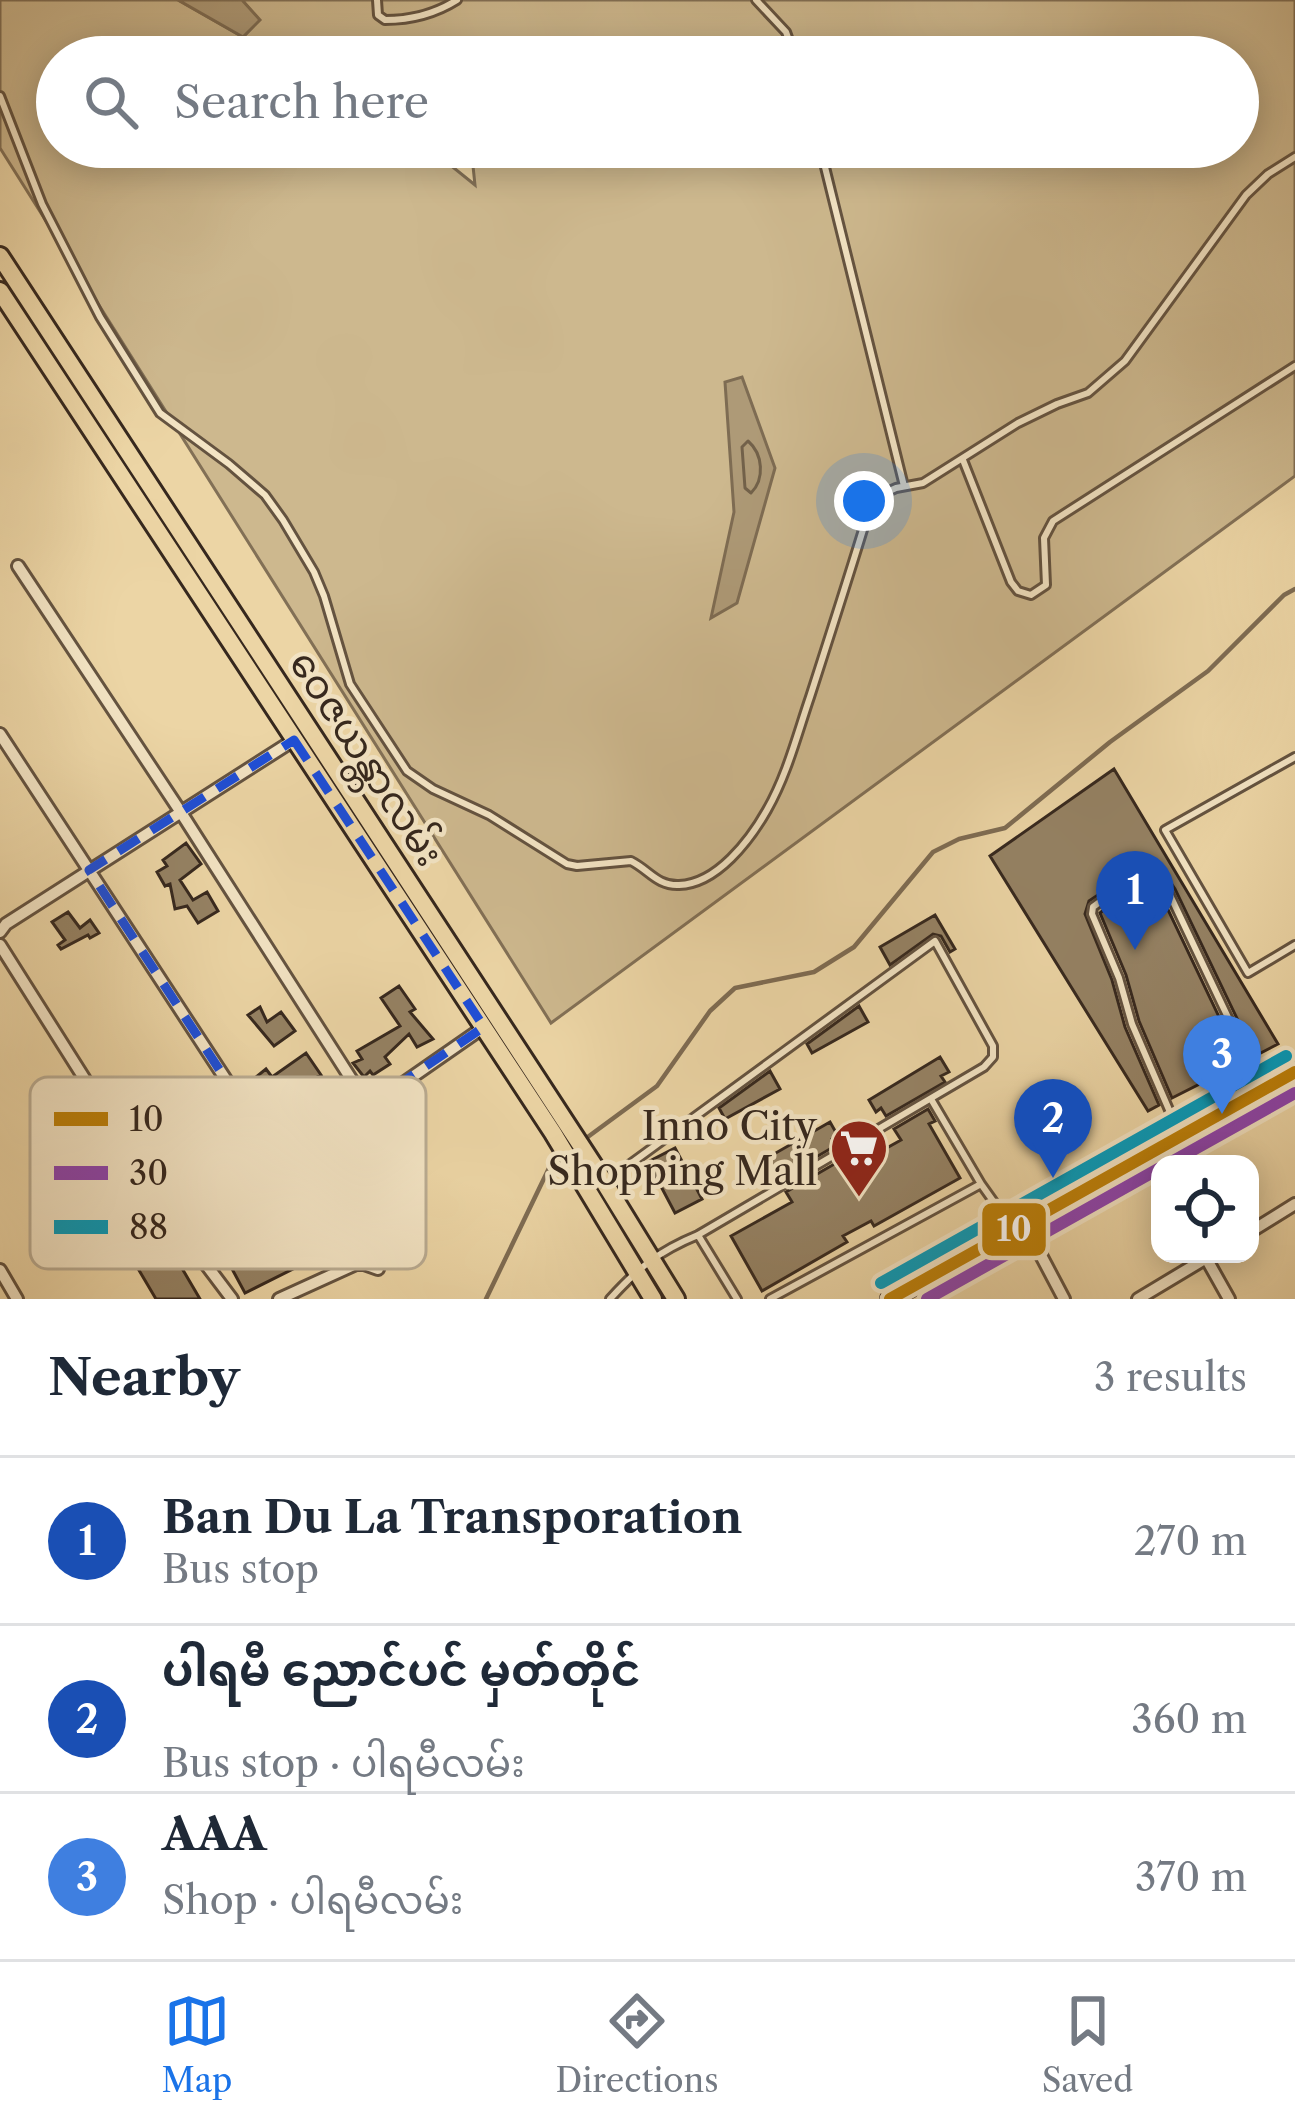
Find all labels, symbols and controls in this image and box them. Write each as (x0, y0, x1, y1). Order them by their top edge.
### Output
search box (36, 36, 1259, 168)
icon: search (78, 69, 144, 135)
text: Search here (174, 74, 429, 130)
your location (834, 471, 894, 531)
street label: ဝေဇယန္တာလမ်း (273, 641, 455, 879)
pin: 1 (1096, 851, 1174, 950)
pin: 3 (1183, 1015, 1261, 1114)
legend (30, 1077, 426, 1269)
pin: 2 (1014, 1079, 1092, 1178)
text: 10 (129, 1099, 164, 1140)
place label: Inno City Shopping Mall (547, 1102, 817, 1195)
supermarket icon: Inno City Shopping Mall (828, 1117, 890, 1199)
text: 30 (129, 1153, 168, 1194)
map controls (1151, 1155, 1259, 1263)
button: locate (1151, 1155, 1259, 1263)
line badge: 10 (980, 1201, 1048, 1258)
text: 88 (129, 1207, 168, 1248)
text: 10 (996, 1209, 1032, 1250)
text: Nearby (48, 1346, 240, 1408)
text: 3 results (1094, 1353, 1247, 1401)
text: Ban Du La Transporation (162, 1489, 742, 1545)
text: 1 (78, 1517, 96, 1565)
text: 270 m (1134, 1517, 1247, 1565)
text: Bus stop (162, 1545, 319, 1593)
text: ပါရမီ ညောင်ပင် မှတ်တိုင် (162, 1642, 641, 1698)
text: 2 (75, 1695, 99, 1743)
text: 360 m (1131, 1695, 1247, 1743)
text: Bus stop · ပါရမီလမ်း (162, 1739, 525, 1787)
text: AAA (162, 1806, 266, 1862)
text: 3 (76, 1853, 98, 1901)
text: 370 m (1135, 1853, 1247, 1901)
text: Shop · ပါရမီလမ်း (162, 1876, 463, 1924)
tab: Map (162, 1988, 232, 2101)
tab: Directions (556, 1988, 719, 2101)
tab: Saved (1042, 1988, 1133, 2101)

